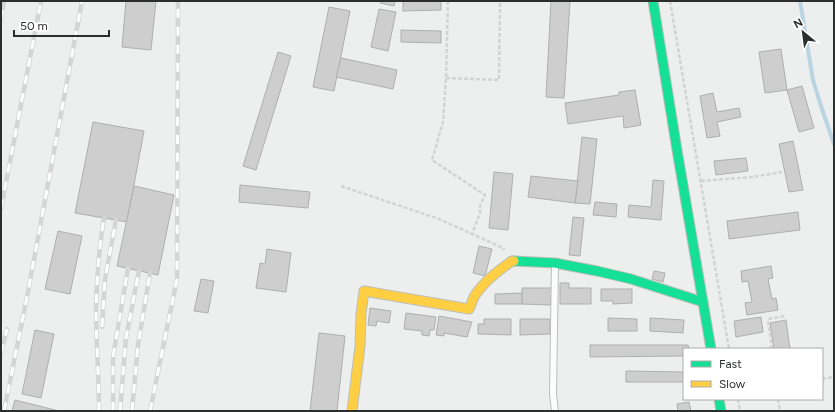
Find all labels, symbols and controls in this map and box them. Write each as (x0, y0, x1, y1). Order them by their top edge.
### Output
scale bar (14, 12, 109, 38)
north arrow (783, 12, 823, 52)
text: N (792, 16, 805, 31)
text: 50 m (20, 19, 48, 33)
legend (683, 348, 823, 400)
text: Fast (719, 357, 742, 371)
text: Slow (719, 377, 746, 391)

